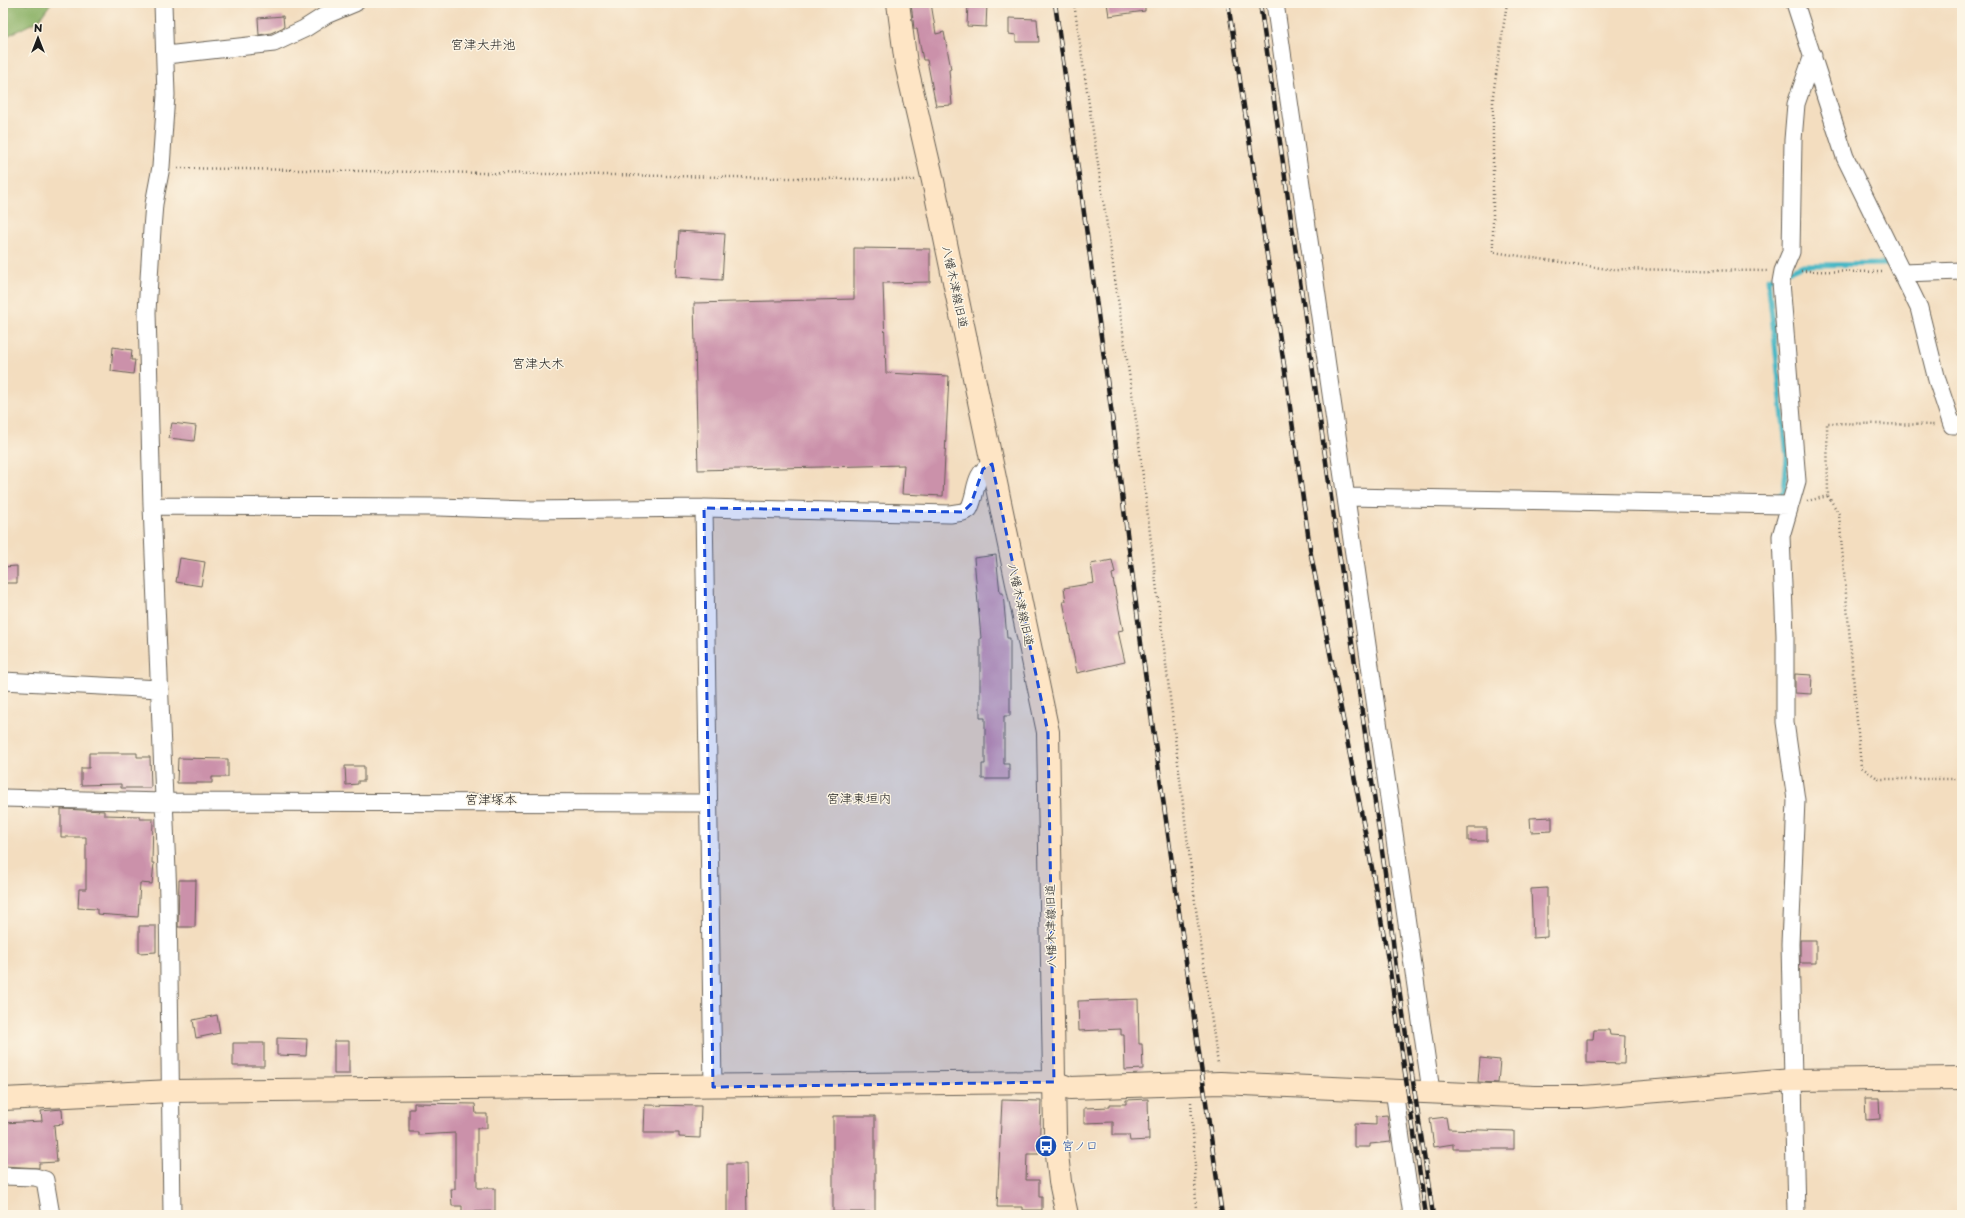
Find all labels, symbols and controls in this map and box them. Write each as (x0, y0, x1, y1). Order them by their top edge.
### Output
north arrow (18, 18, 58, 58)
text: N (34, 19, 43, 36)
district label: 宮津大井池 (450, 34, 516, 53)
street label: 八幡木津線旧道 (938, 244, 974, 330)
district label: 宮津大木 (512, 353, 564, 372)
street label: 八幡木津線旧道 (1004, 562, 1040, 648)
district label: 宮津東垣内 (826, 788, 892, 807)
district label: 宮津塚本 (465, 789, 517, 808)
street label: 八幡木津線旧道 (1040, 884, 1060, 968)
bus stop icon: 宮ノ口 (1033, 1133, 1059, 1159)
place label: 宮ノ口 (1062, 1136, 1098, 1154)

